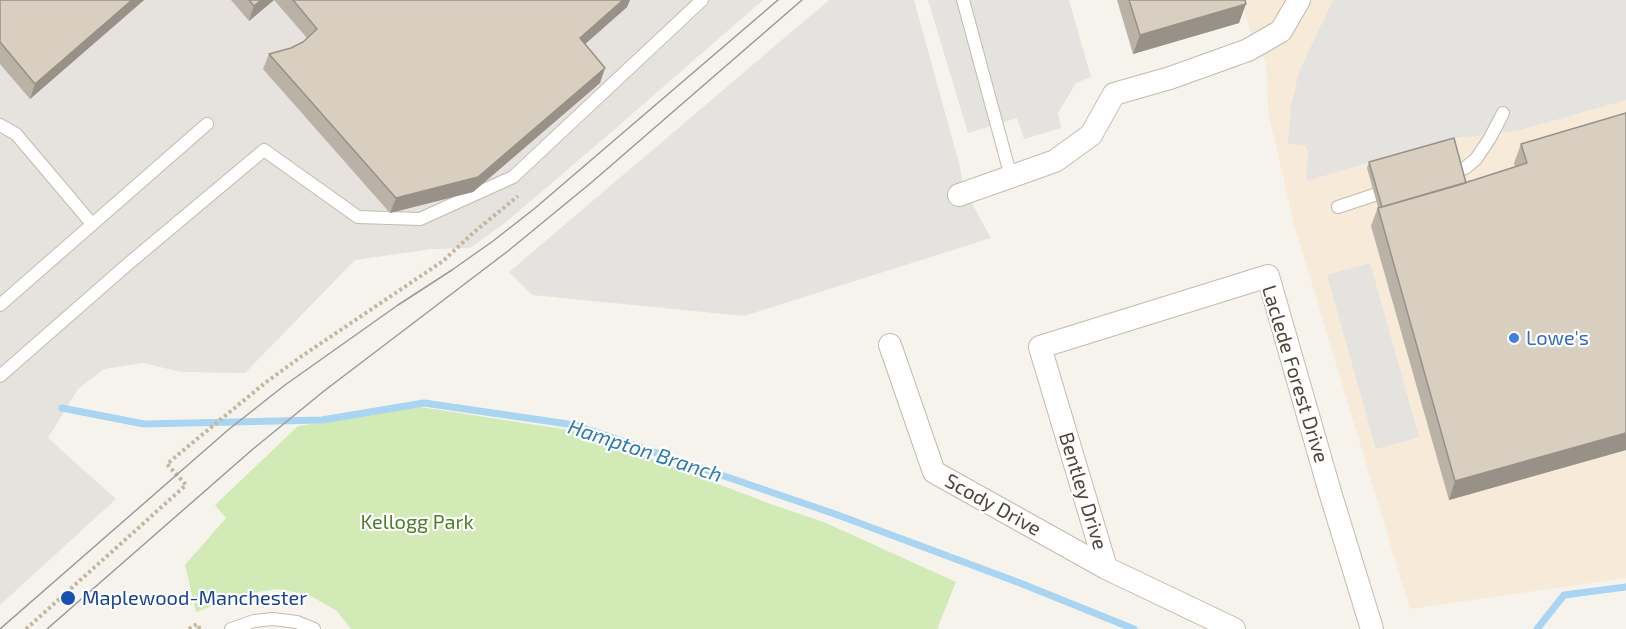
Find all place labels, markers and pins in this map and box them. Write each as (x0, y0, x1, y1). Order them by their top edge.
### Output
place label: Lowe's (1526, 326, 1589, 350)
marker: Lowe's (1507, 331, 1521, 345)
place label: Maplewood-Manchester (82, 586, 307, 610)
marker: Maplewood-Manchester (59, 589, 77, 607)

